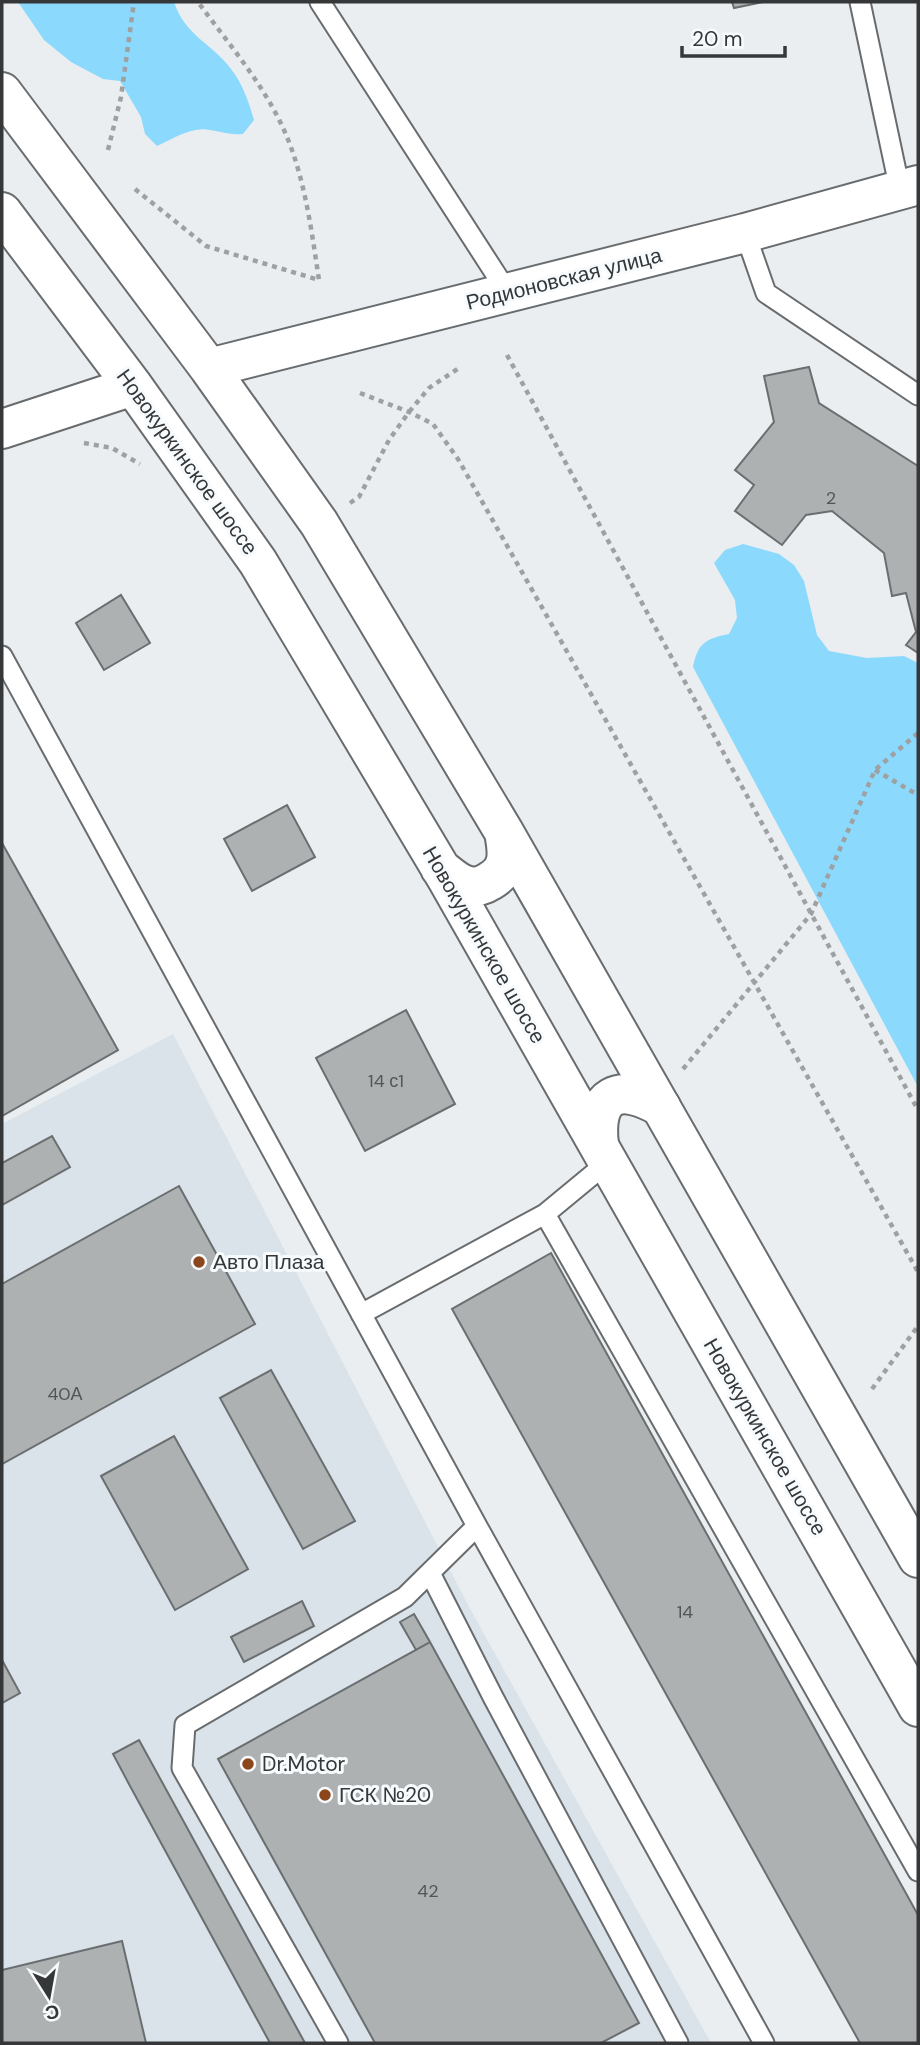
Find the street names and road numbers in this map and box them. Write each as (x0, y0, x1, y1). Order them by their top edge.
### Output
street label: Родионовская улица (463, 241, 665, 317)
street label: Новокуркинское шоссе (110, 363, 264, 561)
street label: Новокуркинское шоссе (416, 841, 552, 1049)
street label: Новокуркинское шоссе (697, 1333, 833, 1541)

